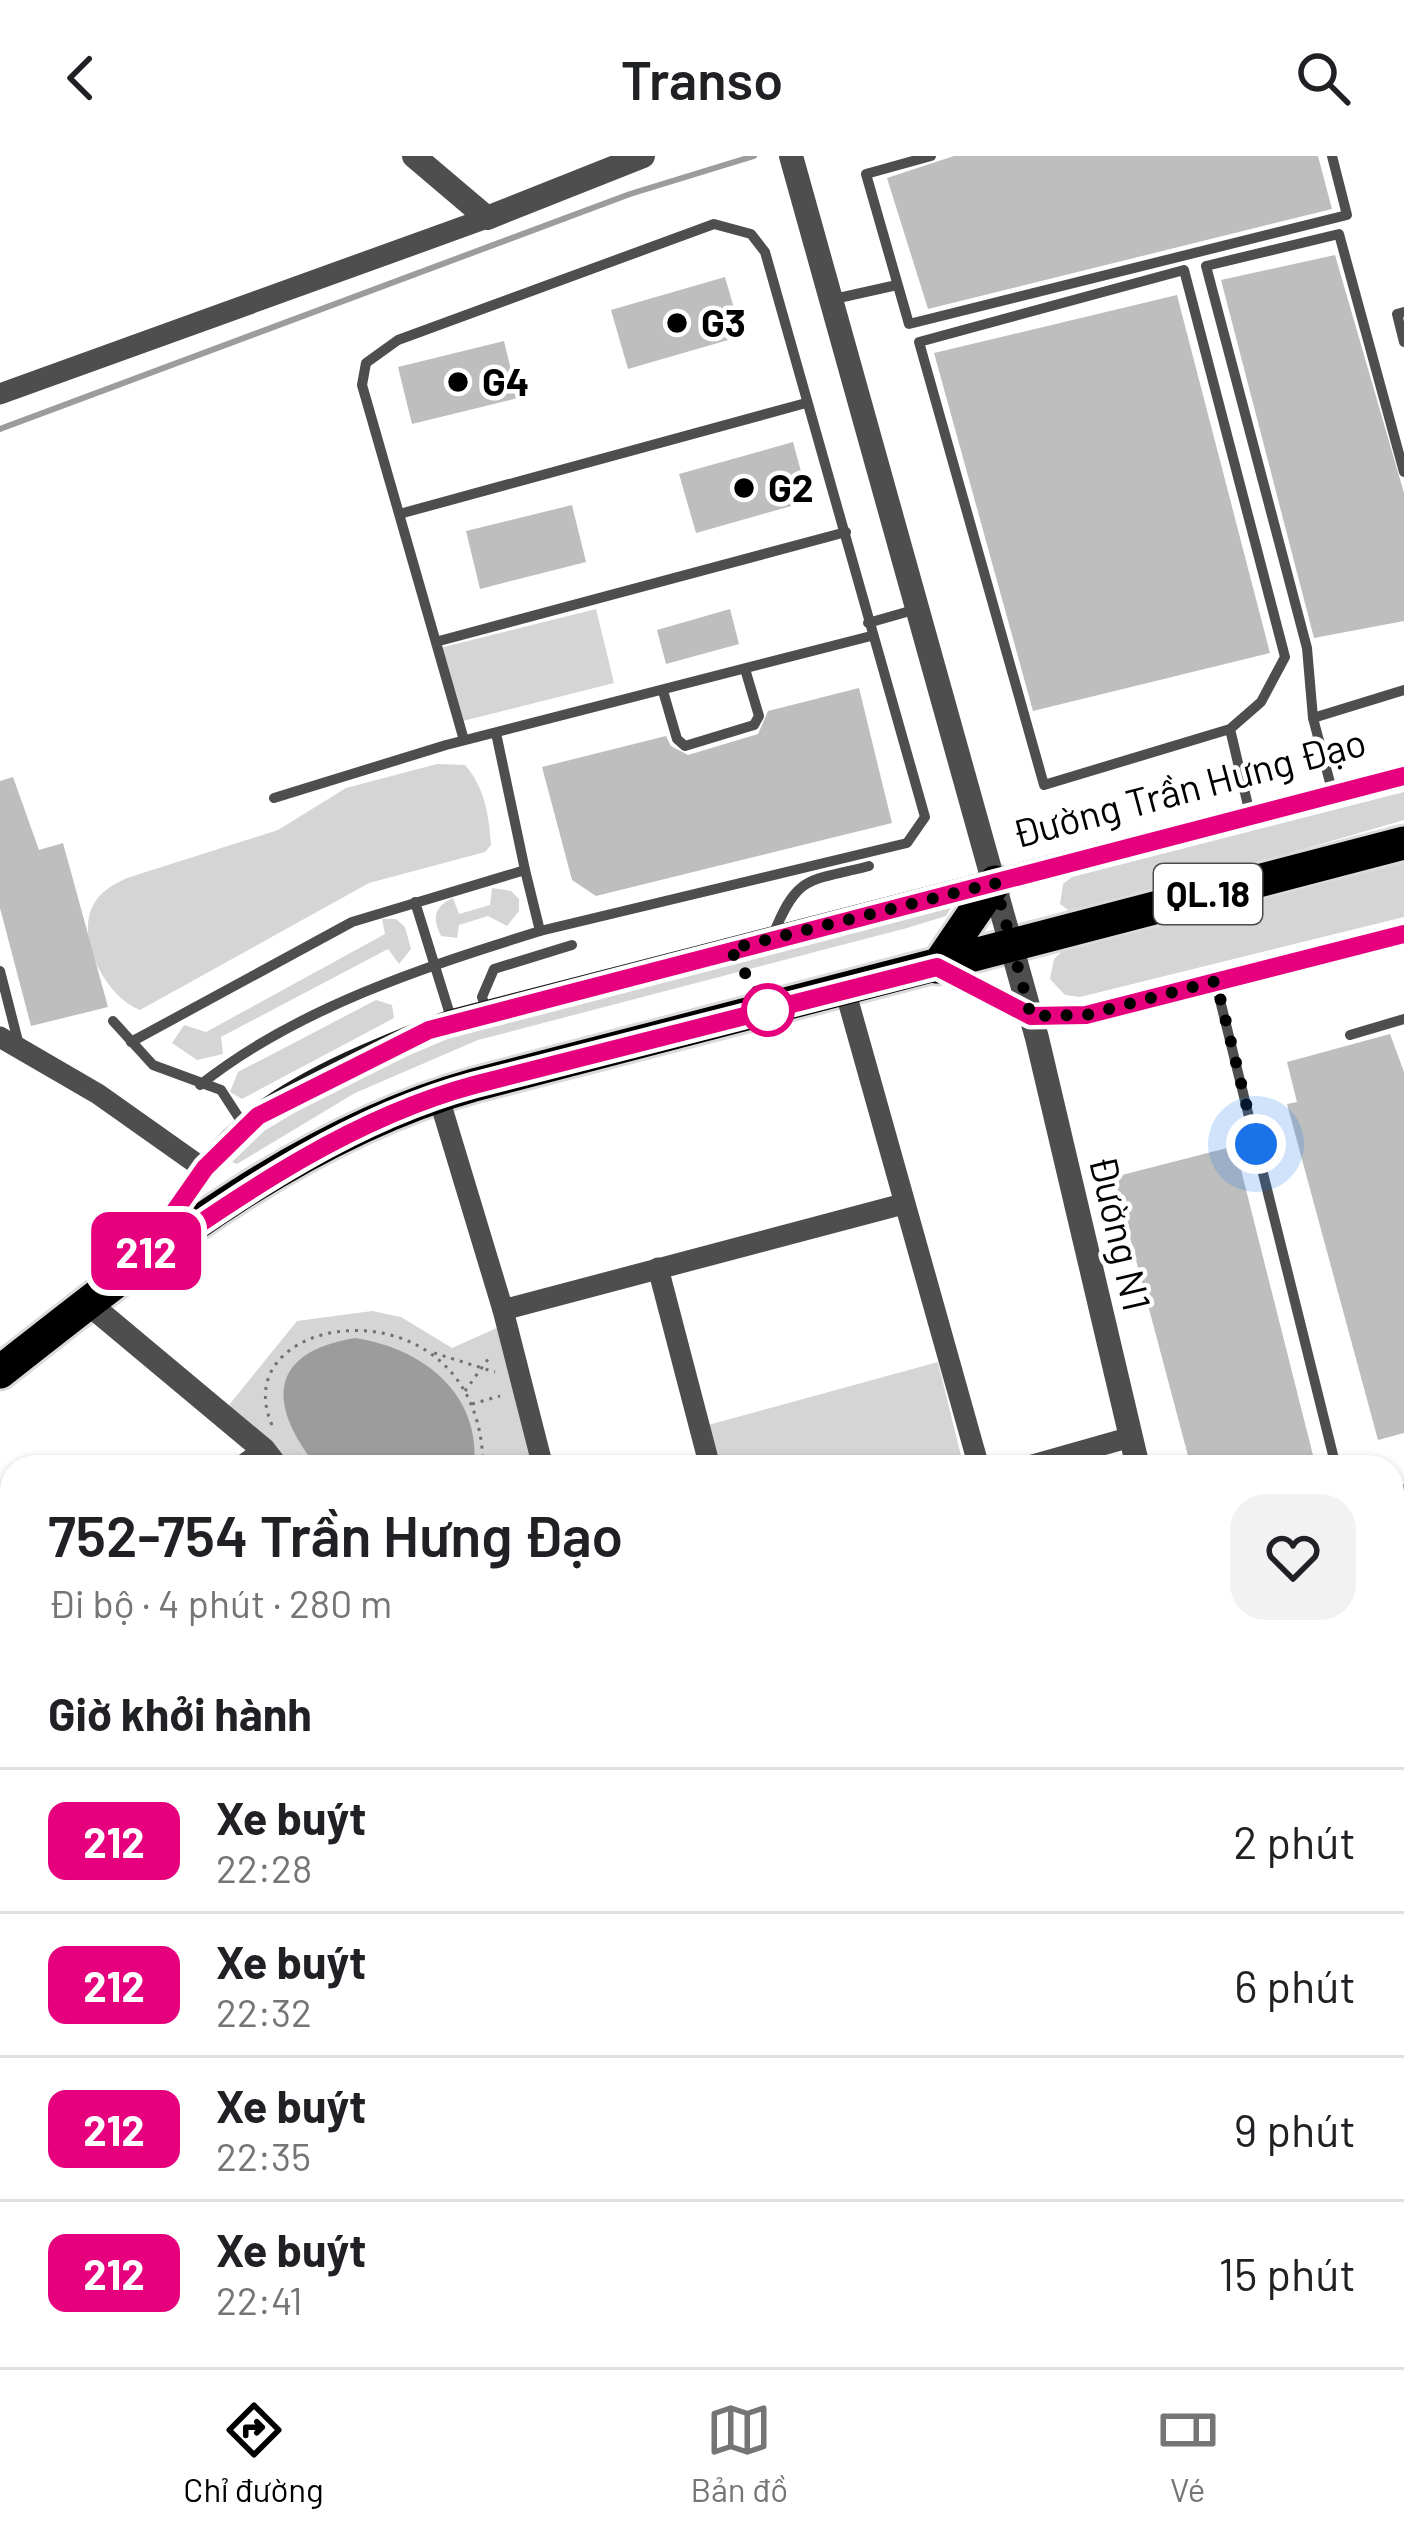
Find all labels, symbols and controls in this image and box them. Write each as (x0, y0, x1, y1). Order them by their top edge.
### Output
icon: back (48, 45, 114, 111)
icon: search (1290, 45, 1356, 111)
text: Transo (621, 46, 783, 111)
place label: G3 (701, 298, 746, 345)
marker: G3 (664, 310, 690, 336)
place label: G4 (482, 357, 529, 404)
marker: G4 (445, 369, 471, 395)
place label: G2 (768, 463, 814, 510)
marker: G2 (731, 475, 757, 501)
street label: Đường Trần Hưng Đạo (1007, 717, 1371, 856)
road number: QL.18 (1154, 864, 1262, 924)
unlabelled marker (743, 985, 793, 1035)
your location (1226, 1114, 1286, 1174)
street label: Đường N1 (1081, 1151, 1162, 1315)
line badge: 212 (77, 1212, 215, 1290)
text: 212 (115, 1226, 177, 1276)
button: heart (1230, 1494, 1356, 1620)
text: 752-754 Trần Hưng Đạo (48, 1500, 623, 1568)
text: Đi bộ · 4 phút · 280 m (48, 1579, 392, 1626)
text: Giờ khởi hành (48, 1686, 312, 1740)
text: Xe buýt (216, 1790, 366, 1844)
text: 2 phút (1233, 1814, 1356, 1868)
text: 212 (83, 1816, 145, 1866)
text: 22:28 (216, 1844, 312, 1891)
text: Xe buýt (216, 1934, 366, 1988)
text: 6 phút (1234, 1958, 1356, 2012)
text: 212 (83, 1960, 145, 2010)
text: 22:32 (216, 1988, 312, 2035)
text: Xe buýt (216, 2078, 366, 2132)
text: 9 phút (1234, 2102, 1356, 2156)
text: 212 (83, 2104, 145, 2154)
text: 22:35 (216, 2132, 311, 2179)
text: Xe buýt (216, 2222, 366, 2276)
text: 15 phút (1218, 2246, 1356, 2300)
text: 212 (83, 2248, 145, 2298)
text: 22:41 (216, 2276, 303, 2323)
tab: Chỉ đường (183, 2397, 324, 2509)
tab: Bản đồ (690, 2397, 788, 2509)
tab: Vé (1155, 2397, 1221, 2509)

